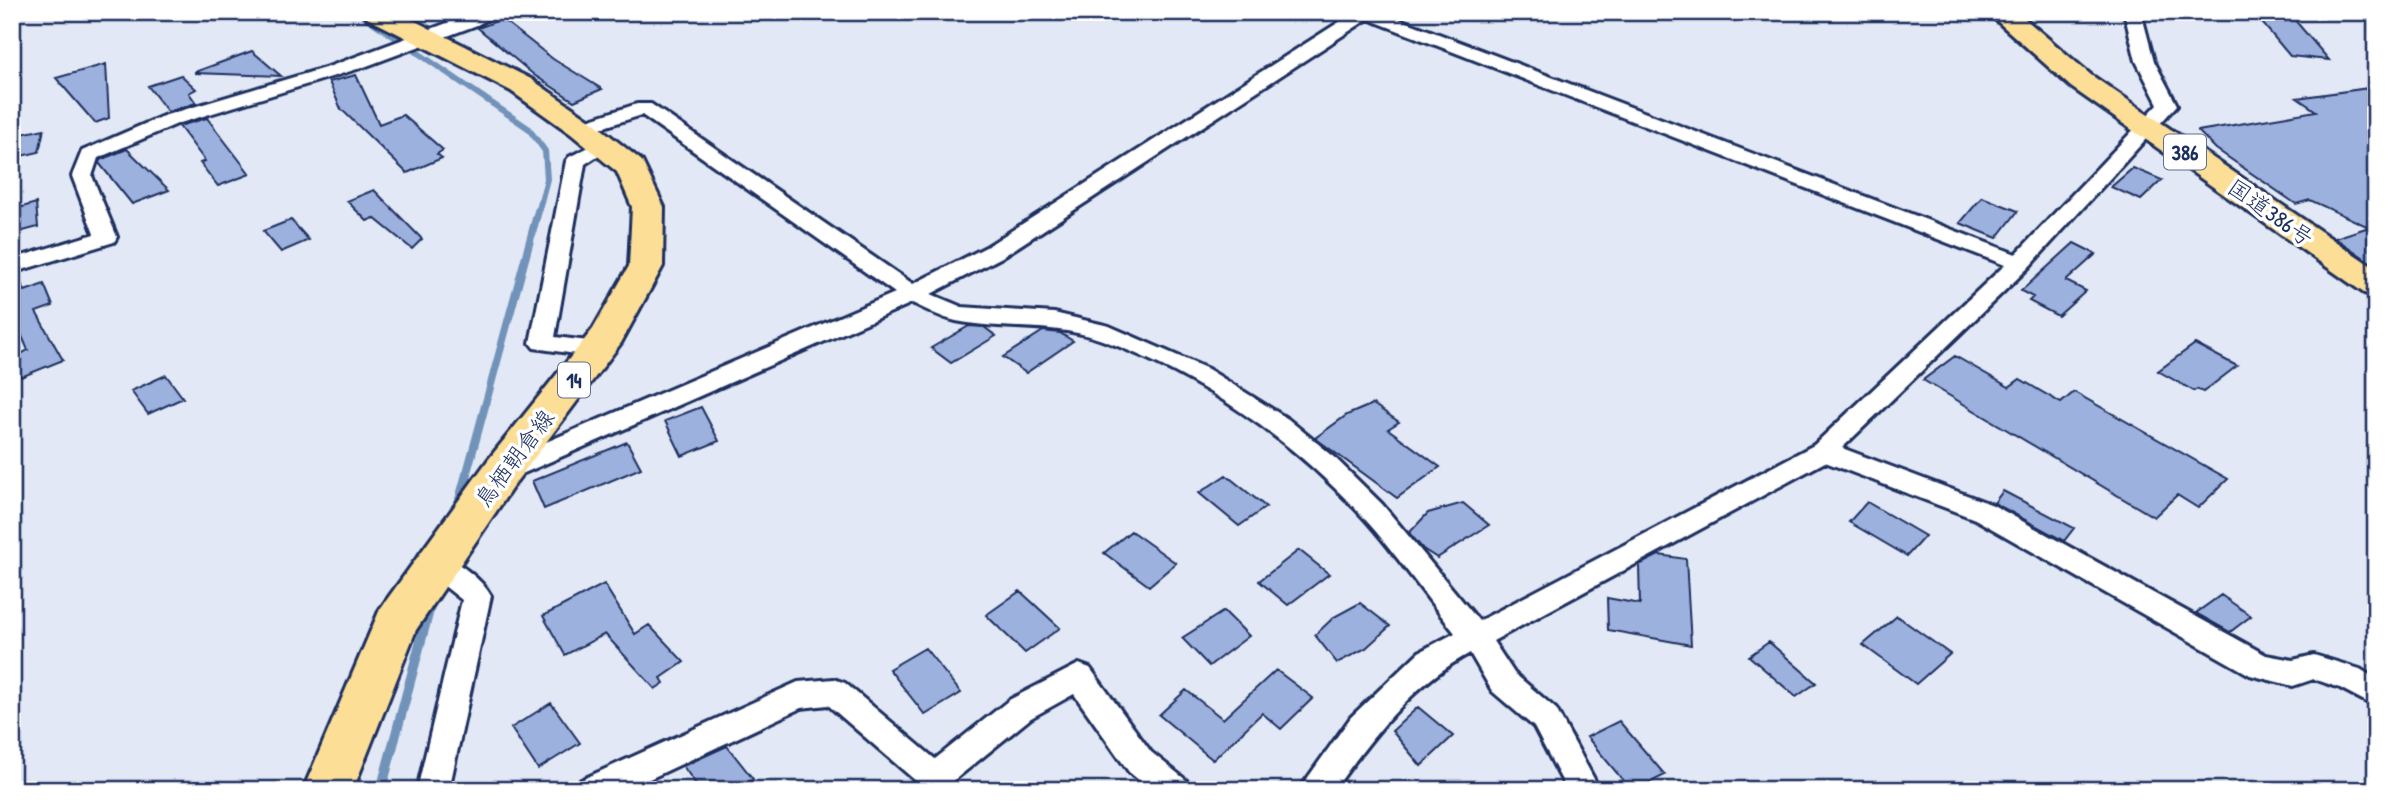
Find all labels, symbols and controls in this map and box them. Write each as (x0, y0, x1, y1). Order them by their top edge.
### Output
road number: 386 (2164, 134, 2206, 170)
street label: 国道386号 (2222, 171, 2320, 253)
road number: 14 (558, 362, 590, 398)
street label: 鳥栖朝倉線 (467, 403, 561, 513)

